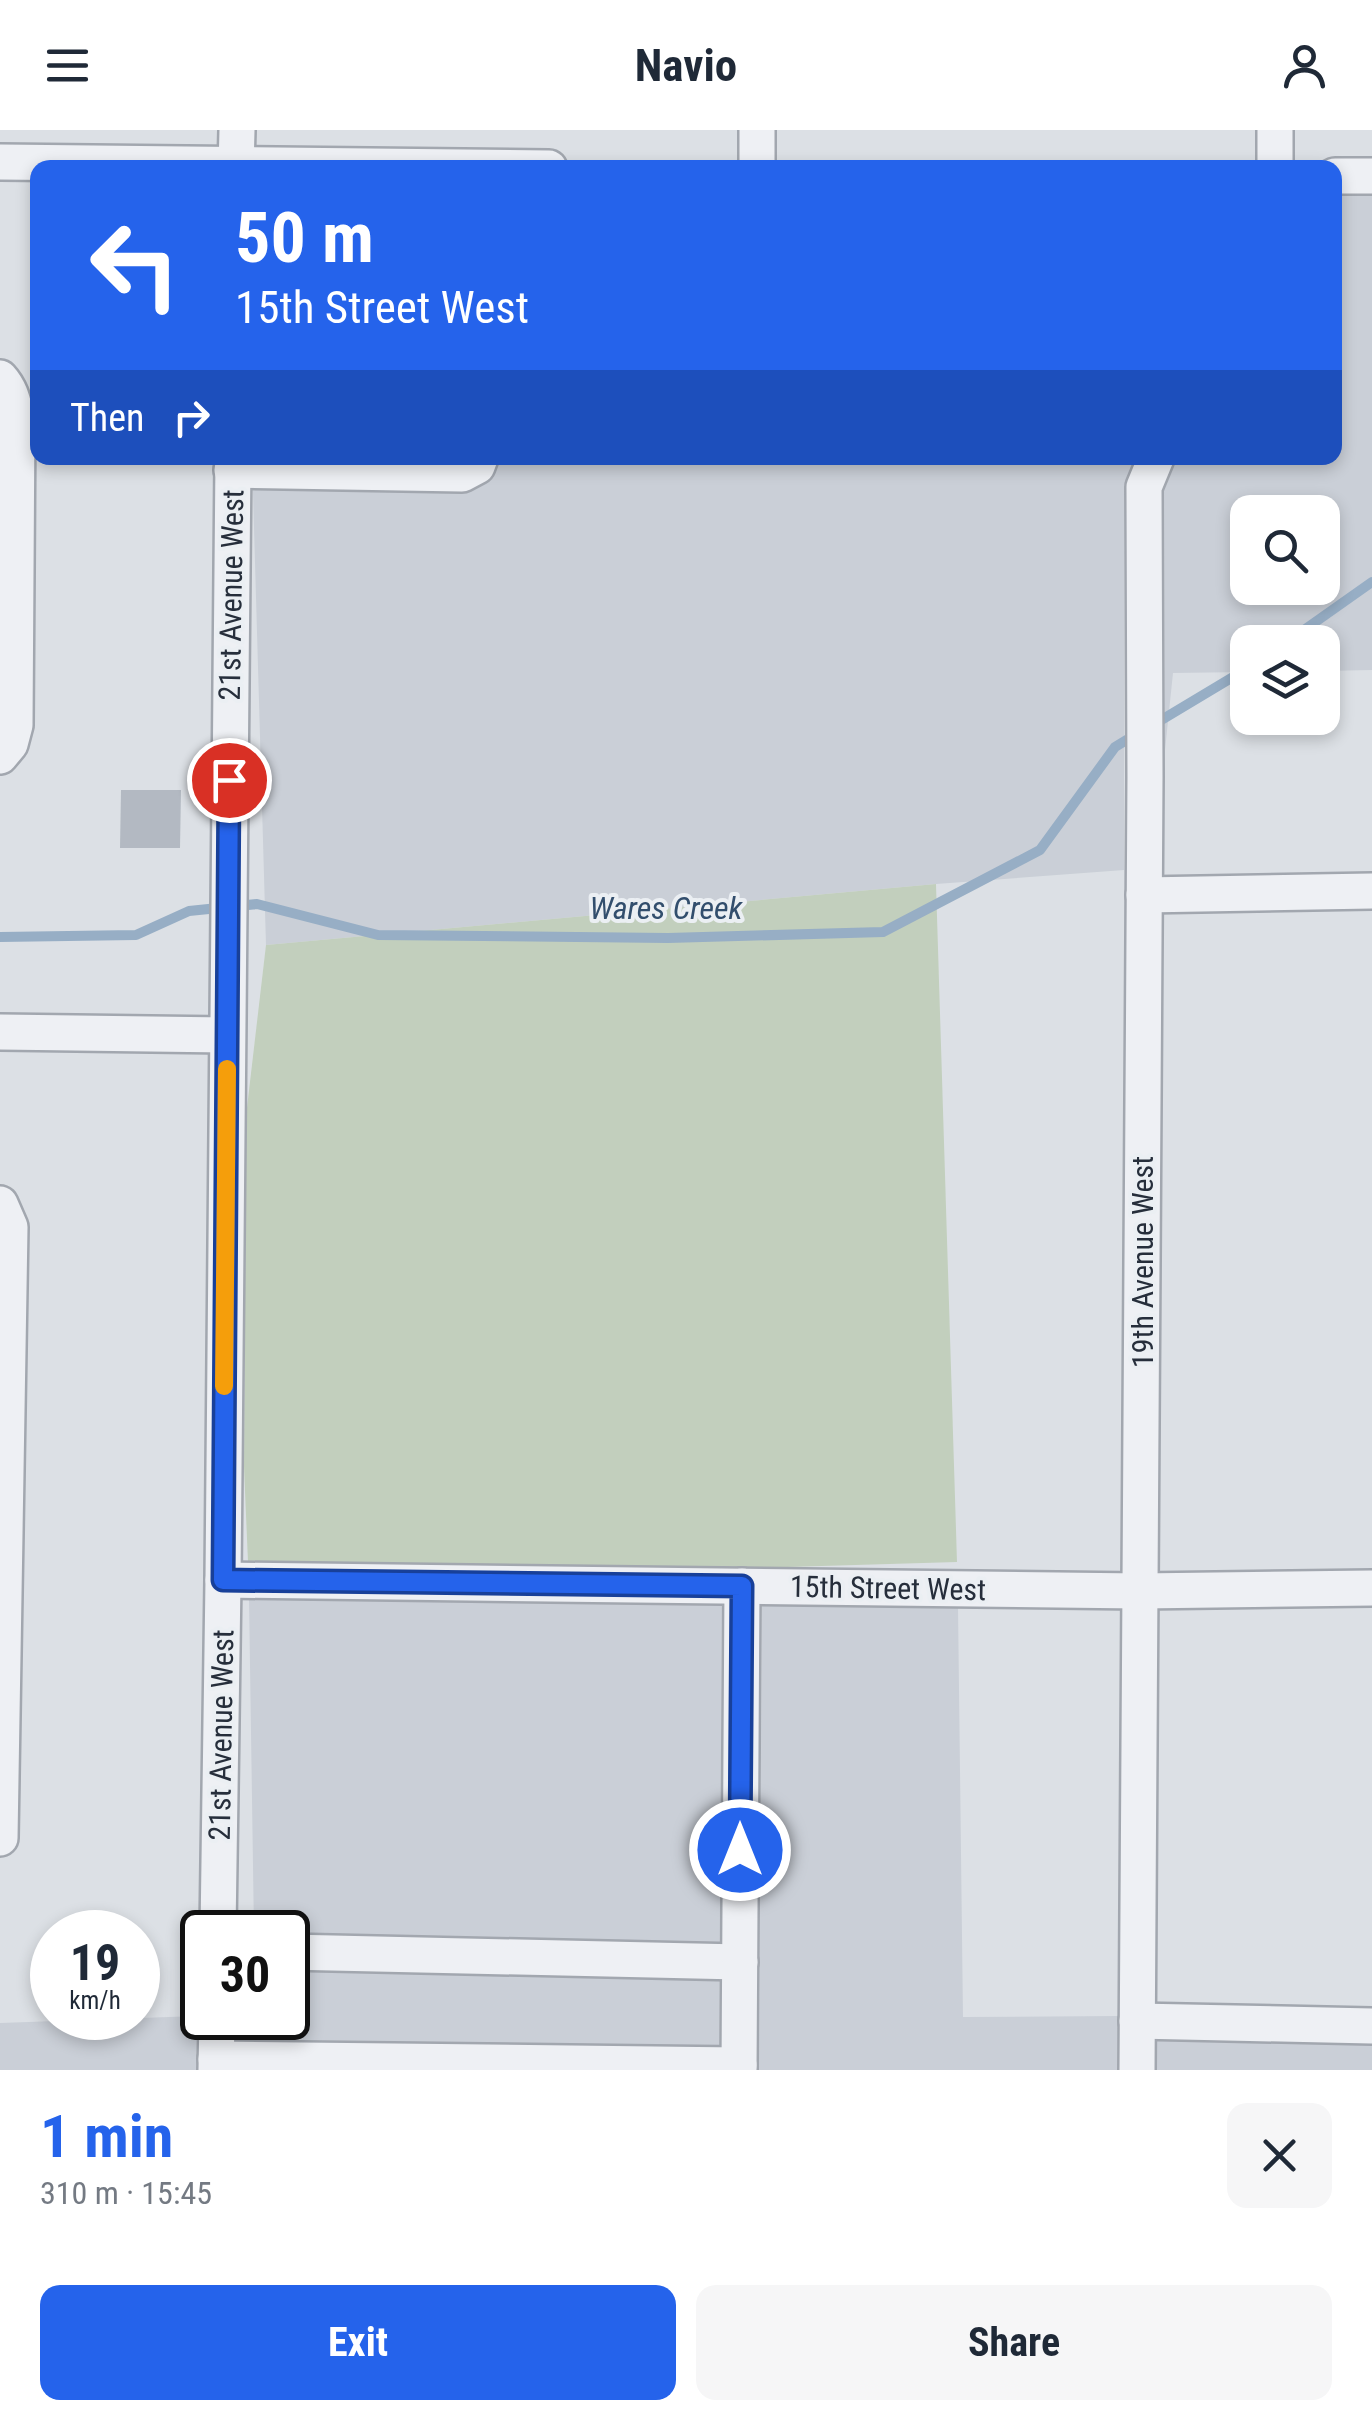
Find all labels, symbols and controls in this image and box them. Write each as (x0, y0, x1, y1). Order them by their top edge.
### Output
icon: menu (40, 38, 95, 93)
icon: person (1277, 38, 1332, 93)
text: Navio (635, 39, 737, 92)
text: 50 m (235, 197, 374, 279)
icon: left (70, 200, 200, 330)
text: 15th Street West (235, 281, 529, 334)
icon: right (164, 390, 219, 445)
text: Then (70, 396, 144, 440)
street label: 21st Avenue West (212, 489, 250, 701)
map controls (1230, 495, 1340, 735)
button: search (1230, 495, 1340, 605)
button: layers (1230, 625, 1340, 735)
pin (187, 738, 272, 823)
icon: arrive (202, 753, 257, 808)
water label: Wares Creek (590, 889, 744, 927)
street label: 19th Avenue West (1125, 1156, 1160, 1368)
street label: 15th Street West (790, 1569, 986, 1607)
street label: 21st Avenue West (202, 1629, 240, 1841)
position arrow (688, 1798, 792, 1902)
speed limit sign: 30 (180, 1910, 310, 2040)
text: 19 (70, 1934, 120, 1992)
text: km/h (69, 1986, 121, 2015)
text: 1 min (40, 2101, 173, 2172)
button: close (1227, 2103, 1332, 2208)
text: 310 m · 15:45 (40, 2174, 212, 2212)
button: Exit (40, 2285, 676, 2400)
button: Share (696, 2285, 1332, 2400)

